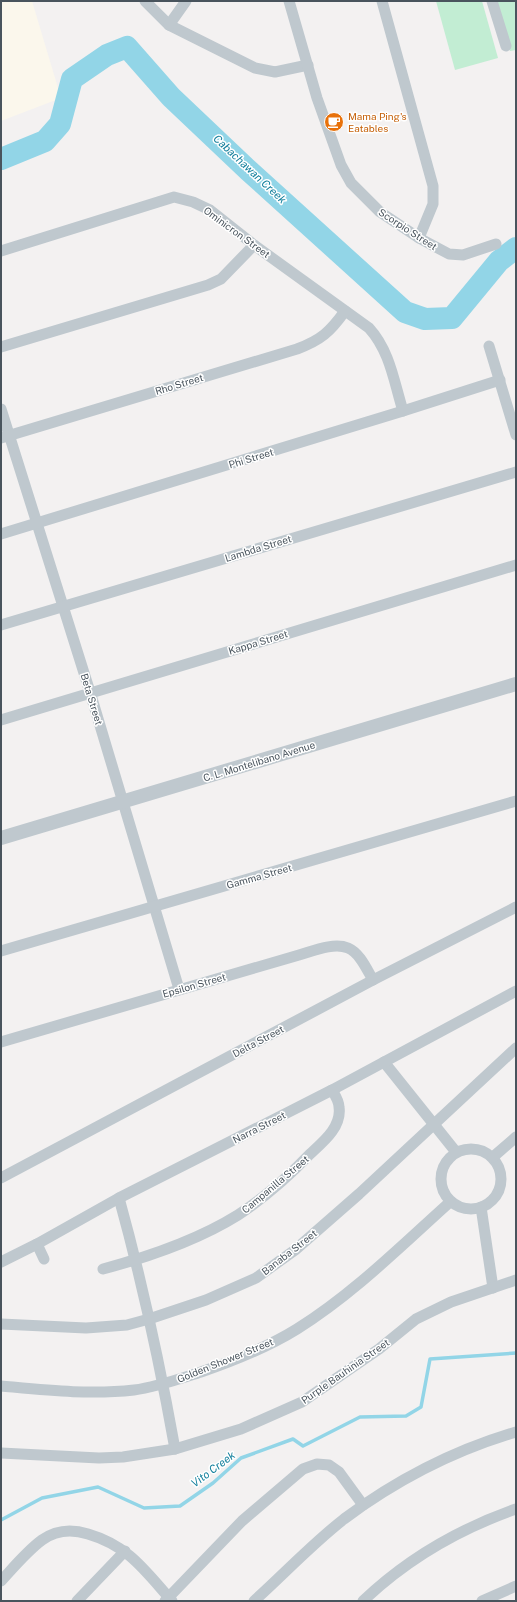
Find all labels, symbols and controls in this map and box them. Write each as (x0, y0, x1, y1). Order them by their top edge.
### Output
place label: Mama Ping's Eatables (348, 110, 407, 134)
cafe icon: Mama Ping's Eatables (323, 111, 345, 133)
water label: Cabachawan Creek (211, 132, 289, 206)
street label: Ominicron Street (202, 204, 273, 260)
street label: Scorpio Street (376, 206, 440, 252)
street label: Rho Street (153, 371, 205, 397)
street label: Phi Street (227, 445, 275, 470)
street label: Lambda Street (223, 532, 293, 564)
street label: Kappa Street (227, 627, 289, 657)
street label: Beta Street (78, 672, 106, 726)
street label: C. L. Montelibano Avenue (202, 738, 317, 784)
street label: Gamma Street (225, 861, 293, 891)
street label: Epsilon Street (161, 970, 227, 1000)
street label: Delta Street (230, 1022, 286, 1060)
street label: Narra Street (230, 1108, 288, 1145)
street label: Campanilla Street (239, 1152, 311, 1216)
street label: Banaba Street (259, 1227, 319, 1277)
street label: Golden Shower Street (175, 1335, 275, 1385)
street label: Purple Bauhinia Street (299, 1336, 391, 1406)
water label: Vito Creek (189, 1449, 237, 1489)

